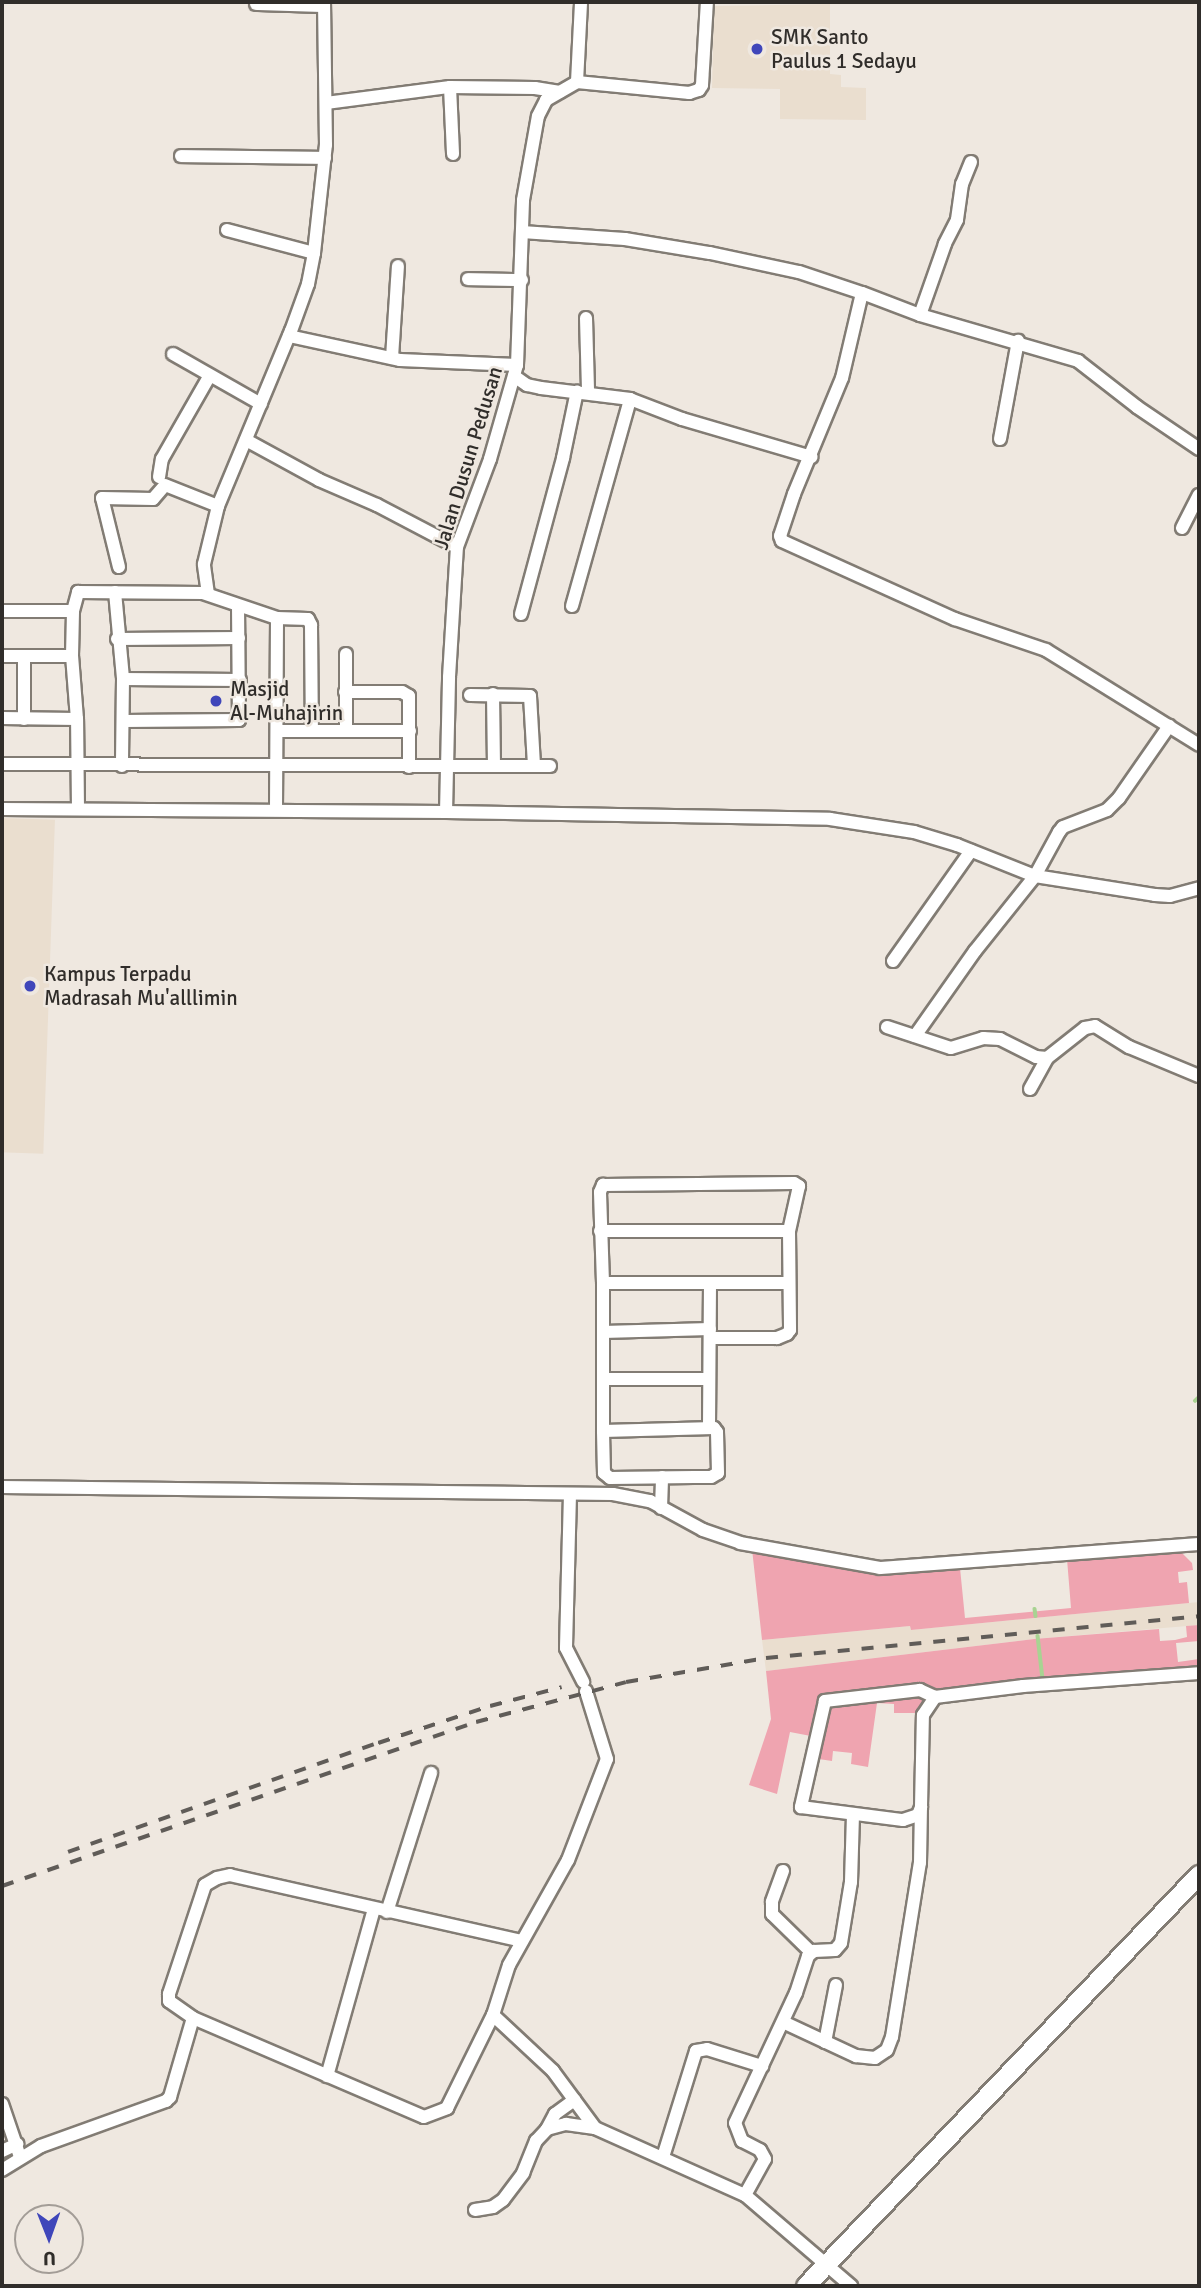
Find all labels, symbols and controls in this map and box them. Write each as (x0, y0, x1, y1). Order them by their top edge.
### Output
place label: SMK Santo Paulus 1 Sedayu (771, 24, 917, 74)
marker: SMK Santo Paulus 1 Sedayu (749, 41, 765, 57)
street label: Jalan Dusun Pedusan (428, 363, 508, 553)
place label: Masjid Al-Muhajirin (230, 676, 343, 726)
marker: Masjid Al-Muhajirin (208, 693, 224, 709)
place label: Kampus Terpadu Madrasah Mu'alllimin (44, 961, 238, 1011)
marker: Kampus Terpadu Madrasah Mu'alllimin (22, 978, 38, 994)
north arrow (14, 2204, 84, 2274)
text: U (43, 2246, 56, 2270)

